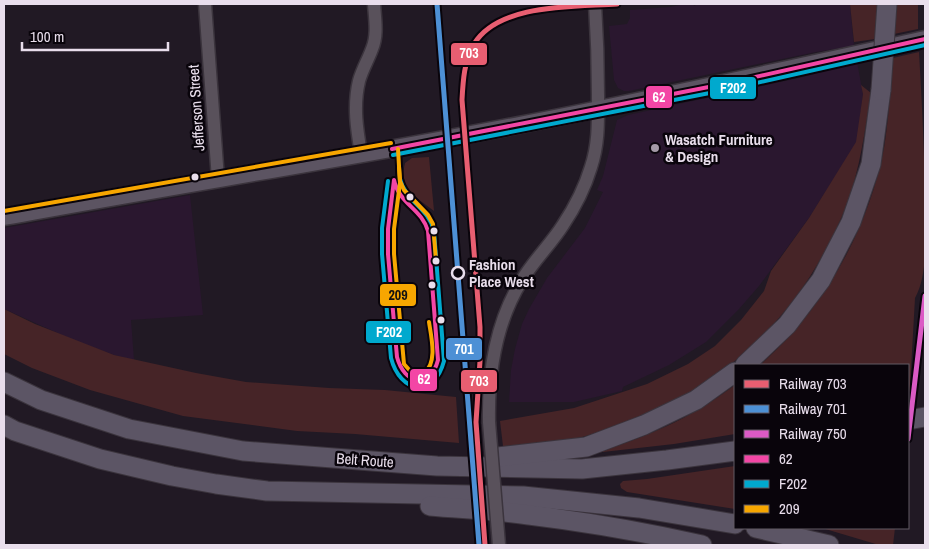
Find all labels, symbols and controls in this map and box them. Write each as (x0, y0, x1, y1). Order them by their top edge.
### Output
scale bar (22, 20, 169, 52)
text: 100 m (30, 26, 64, 47)
line badge: 703 (450, 42, 488, 66)
text: 703 (459, 44, 479, 62)
street label: Jefferson Street (182, 63, 209, 152)
line badge: F202 (709, 76, 757, 100)
text: F202 (720, 79, 746, 97)
line badge: 62 (645, 85, 673, 109)
text: 62 (653, 88, 665, 106)
place label: Wasatch Furniture & Design (665, 129, 773, 167)
marker: Wasatch Furniture & Design (649, 142, 661, 154)
unlabelled marker (190, 172, 200, 182)
unlabelled marker (405, 192, 415, 202)
unlabelled marker (429, 226, 439, 236)
place label: Fashion Place West (469, 254, 534, 292)
unlabelled marker (431, 256, 441, 266)
marker: Fashion Place West (451, 266, 465, 280)
unlabelled marker (427, 280, 437, 290)
line badge: 209 (379, 283, 417, 307)
text: 209 (388, 286, 408, 304)
unlabelled marker (436, 315, 446, 325)
line badge: F202 (365, 320, 412, 344)
text: F202 (376, 323, 402, 341)
line badge: 701 (445, 337, 483, 361)
text: 701 (454, 340, 474, 358)
legend (734, 364, 909, 529)
line badge: 62 (409, 368, 438, 392)
line badge: 703 (460, 369, 498, 393)
text: 62 (418, 370, 430, 388)
text: 703 (469, 372, 489, 390)
text: Railway 703 (779, 373, 847, 394)
text: Railway 701 (779, 398, 847, 419)
text: Railway 750 (779, 423, 847, 444)
street label: Belt Route (336, 448, 395, 472)
text: 62 (779, 448, 793, 469)
text: F202 (779, 473, 807, 494)
text: 209 (779, 498, 800, 519)

